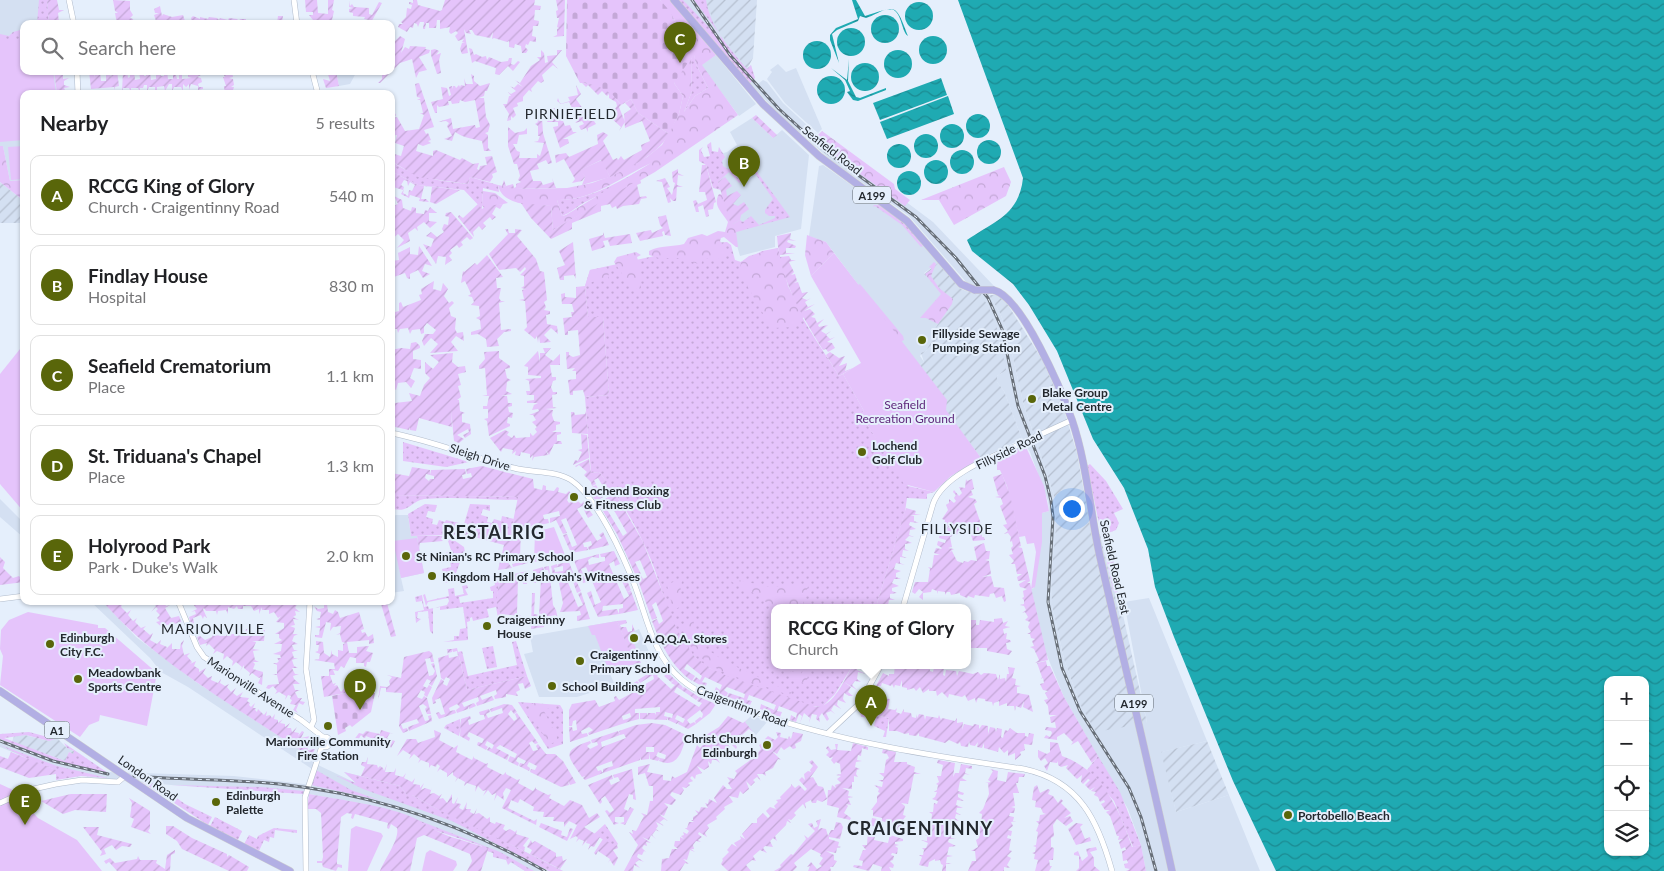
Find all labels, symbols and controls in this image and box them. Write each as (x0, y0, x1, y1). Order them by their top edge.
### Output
search box (20, 20, 395, 75)
pin: C (664, 22, 696, 63)
icon: search (38, 34, 66, 62)
text: Search here (78, 36, 176, 59)
district label: PIRNIEFIELD (525, 105, 617, 122)
text: Nearby (40, 110, 108, 135)
text: 5 results (315, 113, 375, 132)
street label: Seafield Road (799, 122, 865, 178)
pin: B (728, 146, 760, 187)
text: RCCG King of Glory (88, 174, 254, 197)
text: A (51, 186, 63, 205)
text: 540 m (329, 186, 374, 205)
road number: A199 (853, 186, 891, 204)
text: Church · Craigentinny Road (88, 197, 280, 216)
text: Findlay House (88, 264, 208, 287)
text: B (52, 276, 62, 295)
text: 830 m (329, 276, 374, 295)
text: Hospital (88, 287, 146, 306)
place label: Fillyside Sewage Pumping Station (932, 326, 1021, 355)
marker: Fillyside Sewage Pumping Station (916, 334, 928, 346)
text: Seafield Crematorium (88, 354, 271, 377)
text: C (52, 366, 62, 385)
text: 1.1 km (326, 366, 374, 385)
text: Place (88, 377, 125, 396)
place label: Blake Group Metal Centre (1042, 385, 1113, 414)
marker: Blake Group Metal Centre (1026, 393, 1038, 405)
park label: Seafield Recreation Ground (855, 397, 955, 426)
street label: Fillyside Road (973, 427, 1045, 473)
place label: Lochend Golf Club (872, 438, 922, 467)
street label: Sleigh Drive (448, 440, 512, 474)
text: St. Triduana's Chapel (88, 444, 262, 467)
marker: Lochend Golf Club (856, 446, 868, 458)
text: D (51, 456, 63, 475)
text: 1.3 km (326, 456, 374, 475)
text: Place (88, 467, 125, 486)
place label: Lochend Boxing & Fitness Club (584, 483, 670, 512)
marker: Lochend Boxing & Fitness Club (568, 491, 580, 503)
your location (1059, 496, 1085, 522)
street label: Seafield Road East (1097, 518, 1133, 616)
district label: FILLYSIDE (921, 520, 993, 537)
district label: RESTALRIG (443, 521, 545, 543)
text: Holyrood Park (88, 534, 210, 557)
text: E (52, 546, 62, 565)
text: 2.0 km (326, 546, 374, 565)
place label: St Ninian's RC Primary School (416, 549, 574, 564)
marker: St Ninian's RC Primary School (400, 550, 412, 562)
text: Park · Duke's Walk (88, 557, 218, 576)
place label: Kingdom Hall of Jehovah's Witnesses (442, 569, 640, 584)
marker: Kingdom Hall of Jehovah's Witnesses (426, 570, 438, 582)
popup (771, 604, 971, 669)
place label: Craigentinny House (497, 612, 566, 641)
text: RCCG King of Glory (788, 616, 954, 639)
district label: MARIONVILLE (161, 620, 265, 637)
marker: Craigentinny House (481, 620, 493, 632)
place label: Edinburgh City F.C. (60, 630, 115, 659)
place label: A.Q.Q.A. Stores (643, 631, 727, 646)
marker: A.Q.Q.A. Stores (628, 632, 640, 644)
marker: Edinburgh City F.C. (44, 638, 56, 650)
text: Church (788, 639, 838, 658)
place label: Craigentinny Primary School (590, 647, 670, 676)
street label: Marionville Avenue (205, 653, 297, 721)
marker: Craigentinny Primary School (574, 655, 586, 667)
place label: Meadowbank Sports Centre (88, 665, 162, 694)
pin: D (344, 669, 376, 710)
marker: Meadowbank Sports Centre (72, 673, 84, 685)
map controls (1604, 676, 1649, 856)
button: + (1604, 676, 1649, 721)
place label: School Building (562, 679, 645, 694)
marker: School Building (546, 680, 558, 692)
street label: Craigentinny Road (694, 682, 790, 730)
pin: A (855, 685, 887, 726)
road number: A199 (1115, 694, 1153, 711)
marker: Marionville Community Fire Station (322, 720, 334, 732)
button: − (1604, 721, 1649, 766)
road number: A1 (44, 722, 70, 738)
place label: Christ Church Edinburgh (684, 731, 757, 760)
place label: Marionville Community Fire Station (265, 734, 391, 763)
marker: Christ Church Edinburgh (761, 739, 773, 751)
street label: London Road (115, 752, 181, 804)
button: locate (1604, 766, 1649, 811)
pin: E (9, 784, 41, 825)
place label: Edinburgh Palette (226, 788, 281, 817)
marker: Edinburgh Palette (210, 796, 222, 808)
place label: Portobello Beach (1298, 808, 1390, 823)
marker: Portobello Beach (1282, 809, 1294, 821)
button: layers (1604, 811, 1649, 856)
district label: CRAIGENTINNY (847, 817, 993, 839)

